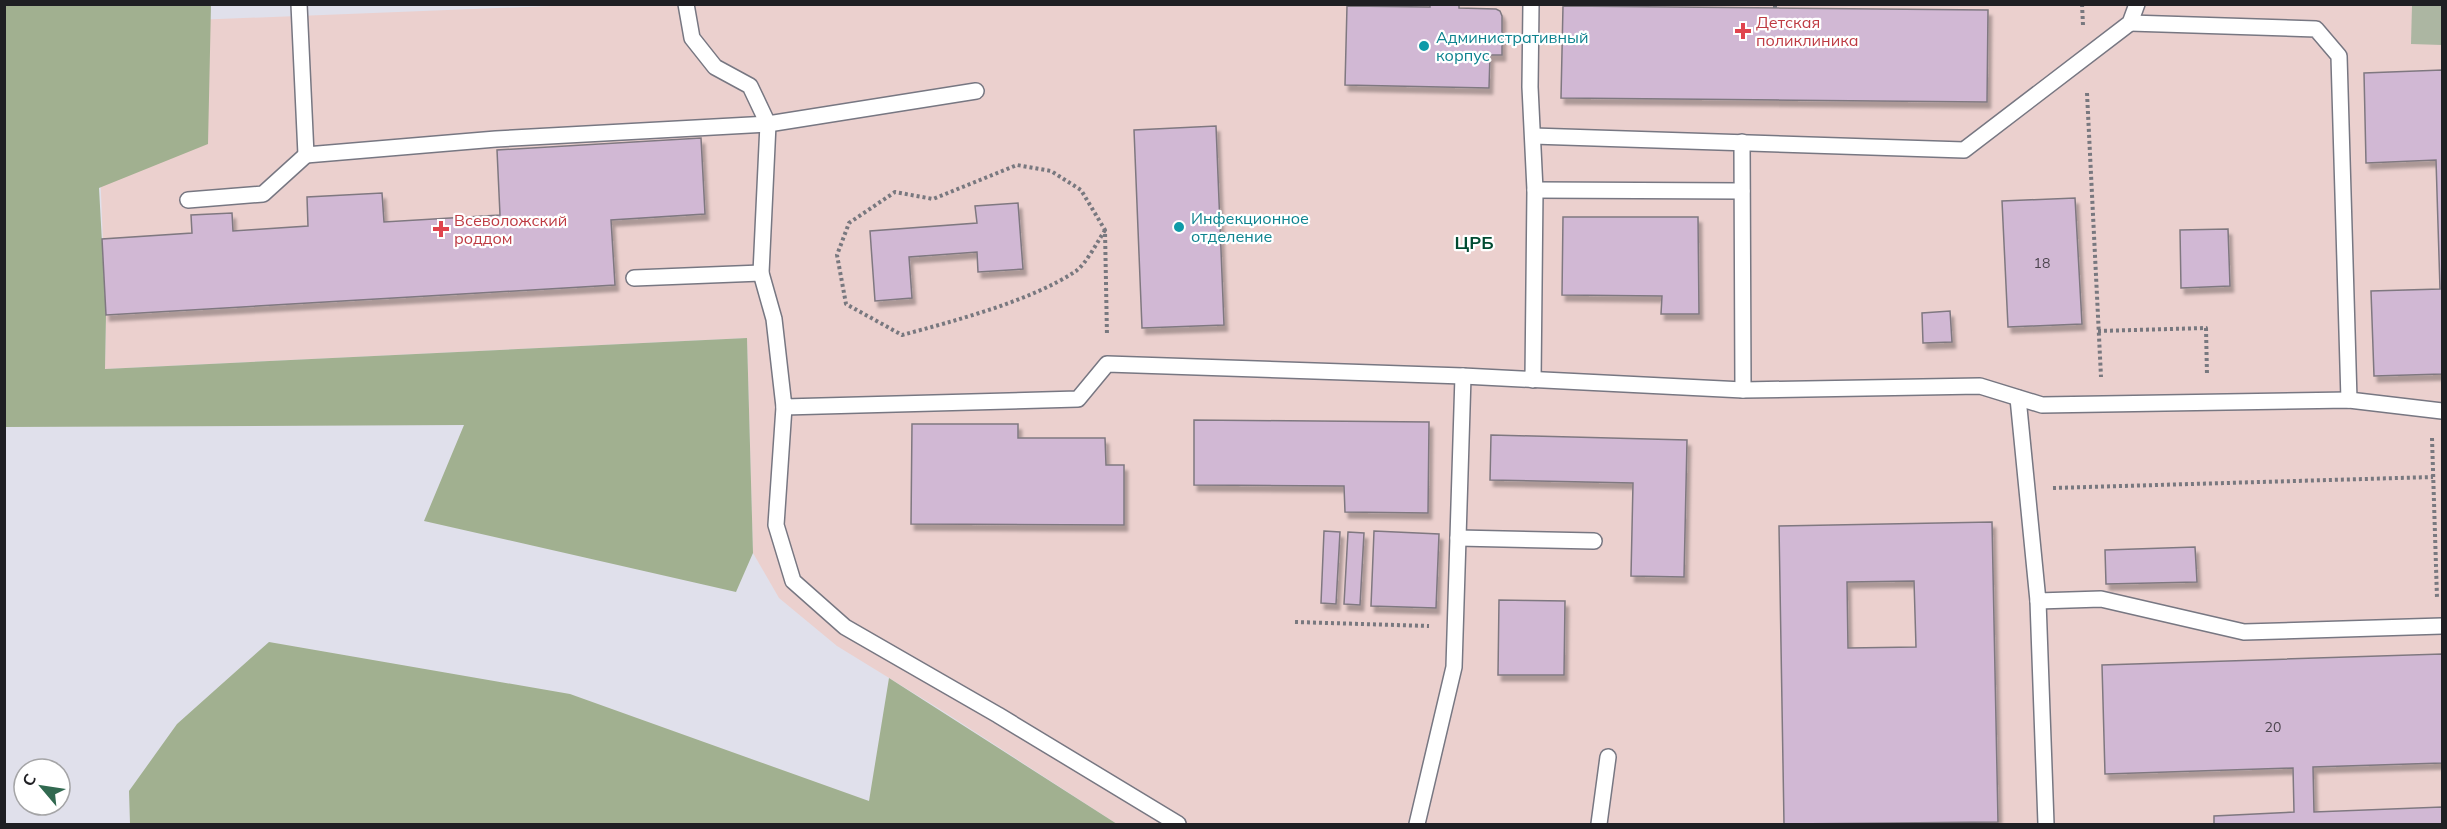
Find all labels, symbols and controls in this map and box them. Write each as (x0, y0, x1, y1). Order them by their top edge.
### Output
place label: Детская поликлиника (1756, 12, 1859, 50)
marker: Детская поликлиника (1734, 22, 1752, 40)
place label: Административный корпус (1436, 27, 1588, 65)
marker: Административный корпус (1417, 39, 1431, 53)
place label: Инфекционное отделение (1191, 208, 1309, 246)
place label: Всеволожский роддом (454, 210, 567, 248)
marker: Всеволожский роддом (432, 220, 450, 238)
marker: Инфекционное отделение (1172, 220, 1186, 234)
district label: ЦРБ (1454, 231, 1494, 254)
house number: 18 (2034, 254, 2050, 272)
house number: 20 (2265, 718, 2281, 736)
north arrow (12, 757, 72, 817)
text: С (17, 770, 40, 789)

